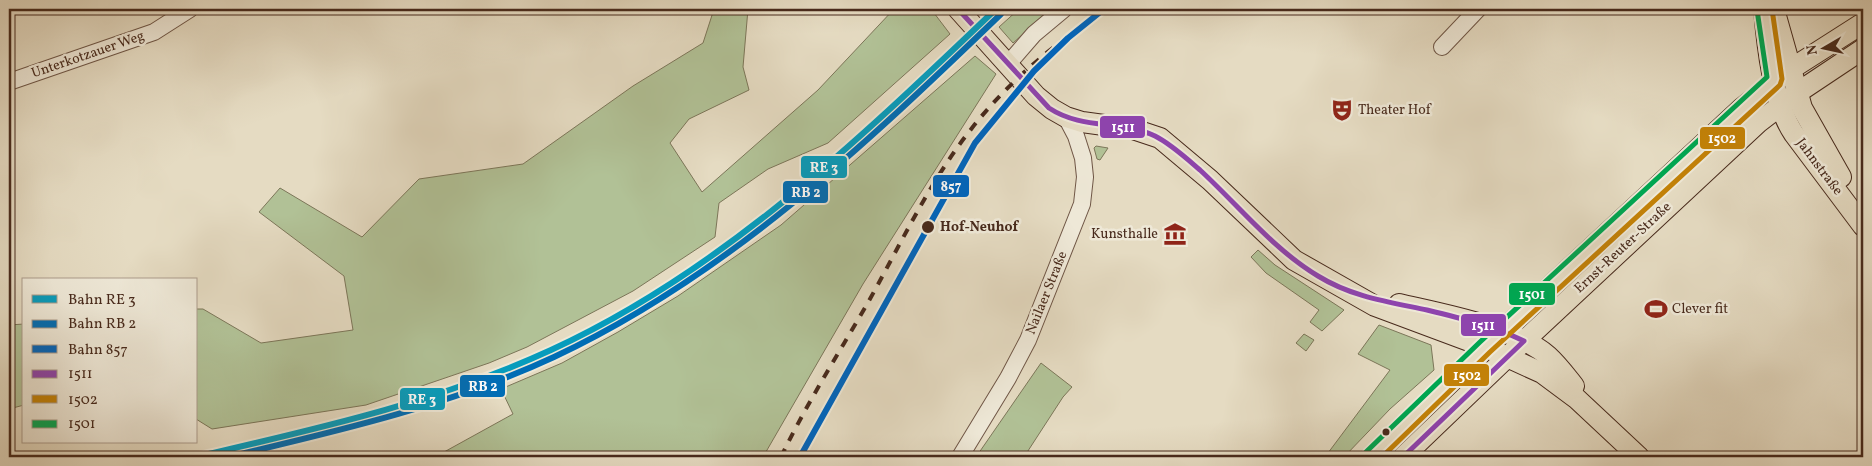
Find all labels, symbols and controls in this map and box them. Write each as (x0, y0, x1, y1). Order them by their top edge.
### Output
north arrow (1800, 22, 1850, 72)
street label: Unterkotzauer Weg (29, 27, 147, 83)
text: N (1802, 43, 1823, 56)
theatre icon: Theater Hof (1329, 97, 1355, 123)
place label: Theater Hof (1358, 101, 1432, 120)
line badge: 1511 (1099, 115, 1146, 139)
text: 1511 (1111, 119, 1135, 138)
line badge: 1502 (1699, 126, 1746, 150)
text: 1502 (1708, 130, 1736, 149)
street label: Jahnstraße (1791, 135, 1847, 200)
line badge: RE 3 (800, 155, 848, 179)
text: RE 3 (810, 159, 838, 178)
line badge: 857 (932, 174, 970, 198)
text: 857 (941, 178, 962, 197)
line badge: RB 2 (782, 180, 829, 204)
text: RB 2 (791, 184, 821, 203)
street label: Ernst-Reuter-Straße (1570, 198, 1676, 298)
place label: Hof-Neuhof (940, 218, 1019, 237)
marker: Hof-Neuhof (920, 219, 936, 235)
museum icon: Kunsthalle (1162, 221, 1188, 247)
place label: Kunsthalle (1091, 225, 1158, 244)
street label: Nailaer Straße (1022, 248, 1073, 338)
legend (22, 278, 198, 444)
line badge: 1501 (1508, 282, 1556, 306)
text: 1501 (1519, 286, 1545, 305)
text: Bahn RE 3 (68, 290, 136, 311)
sports icon: Clever fit (1643, 296, 1669, 322)
place label: Clever fit (1672, 300, 1728, 319)
line badge: 1511 (1460, 313, 1507, 337)
text: Bahn RB 2 (68, 314, 136, 335)
text: 1511 (1471, 317, 1495, 336)
text: Bahn 857 (68, 340, 128, 361)
line badge: 1502 (1443, 363, 1490, 387)
text: 1511 (68, 364, 93, 385)
text: 1502 (1453, 367, 1481, 386)
line badge: RB 2 (459, 374, 506, 398)
text: RB 2 (468, 378, 498, 397)
line badge: RE 3 (399, 387, 446, 411)
text: 1502 (68, 390, 98, 411)
text: RE 3 (408, 391, 436, 410)
text: 1501 (68, 414, 96, 435)
unlabelled marker (1381, 427, 1391, 437)

